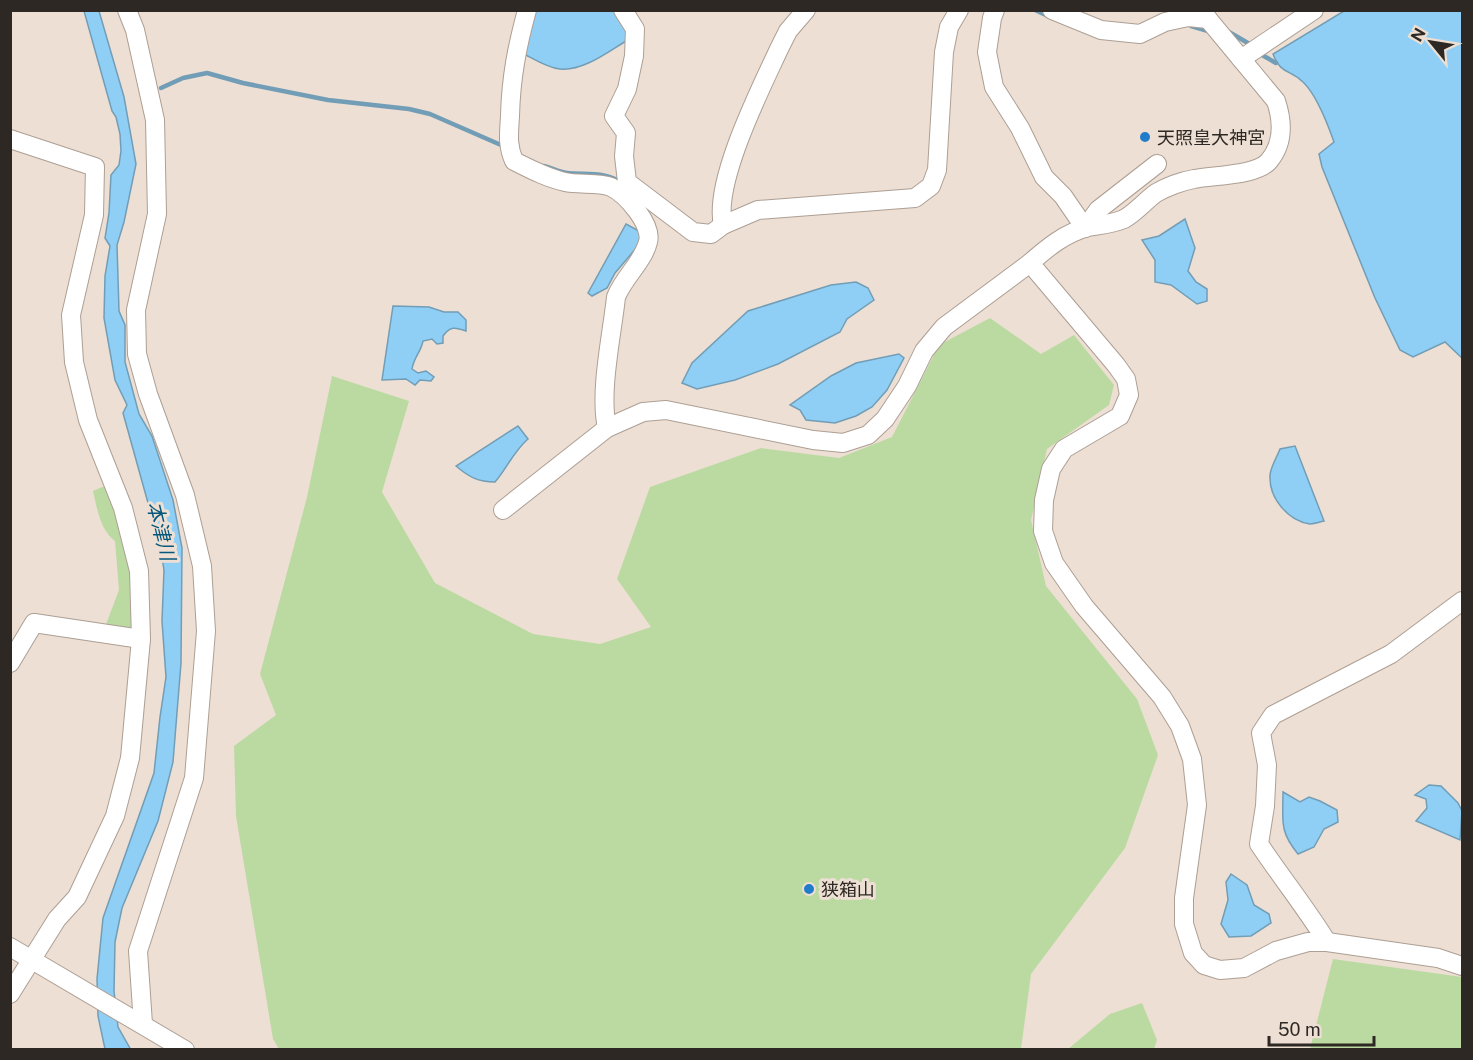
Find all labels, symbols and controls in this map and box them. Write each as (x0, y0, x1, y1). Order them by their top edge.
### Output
north arrow (1401, 12, 1461, 72)
text: N (1407, 25, 1430, 45)
place label: 天照皇大神宮 (1157, 127, 1265, 148)
marker: 天照皇大神宮 (1138, 130, 1152, 144)
water label: 本津川 (142, 499, 180, 565)
place label: 狭箱山 (821, 879, 875, 900)
marker: 狭箱山 (802, 882, 816, 896)
scale bar (1269, 1009, 1374, 1047)
text: 50 m (1278, 1019, 1321, 1040)

